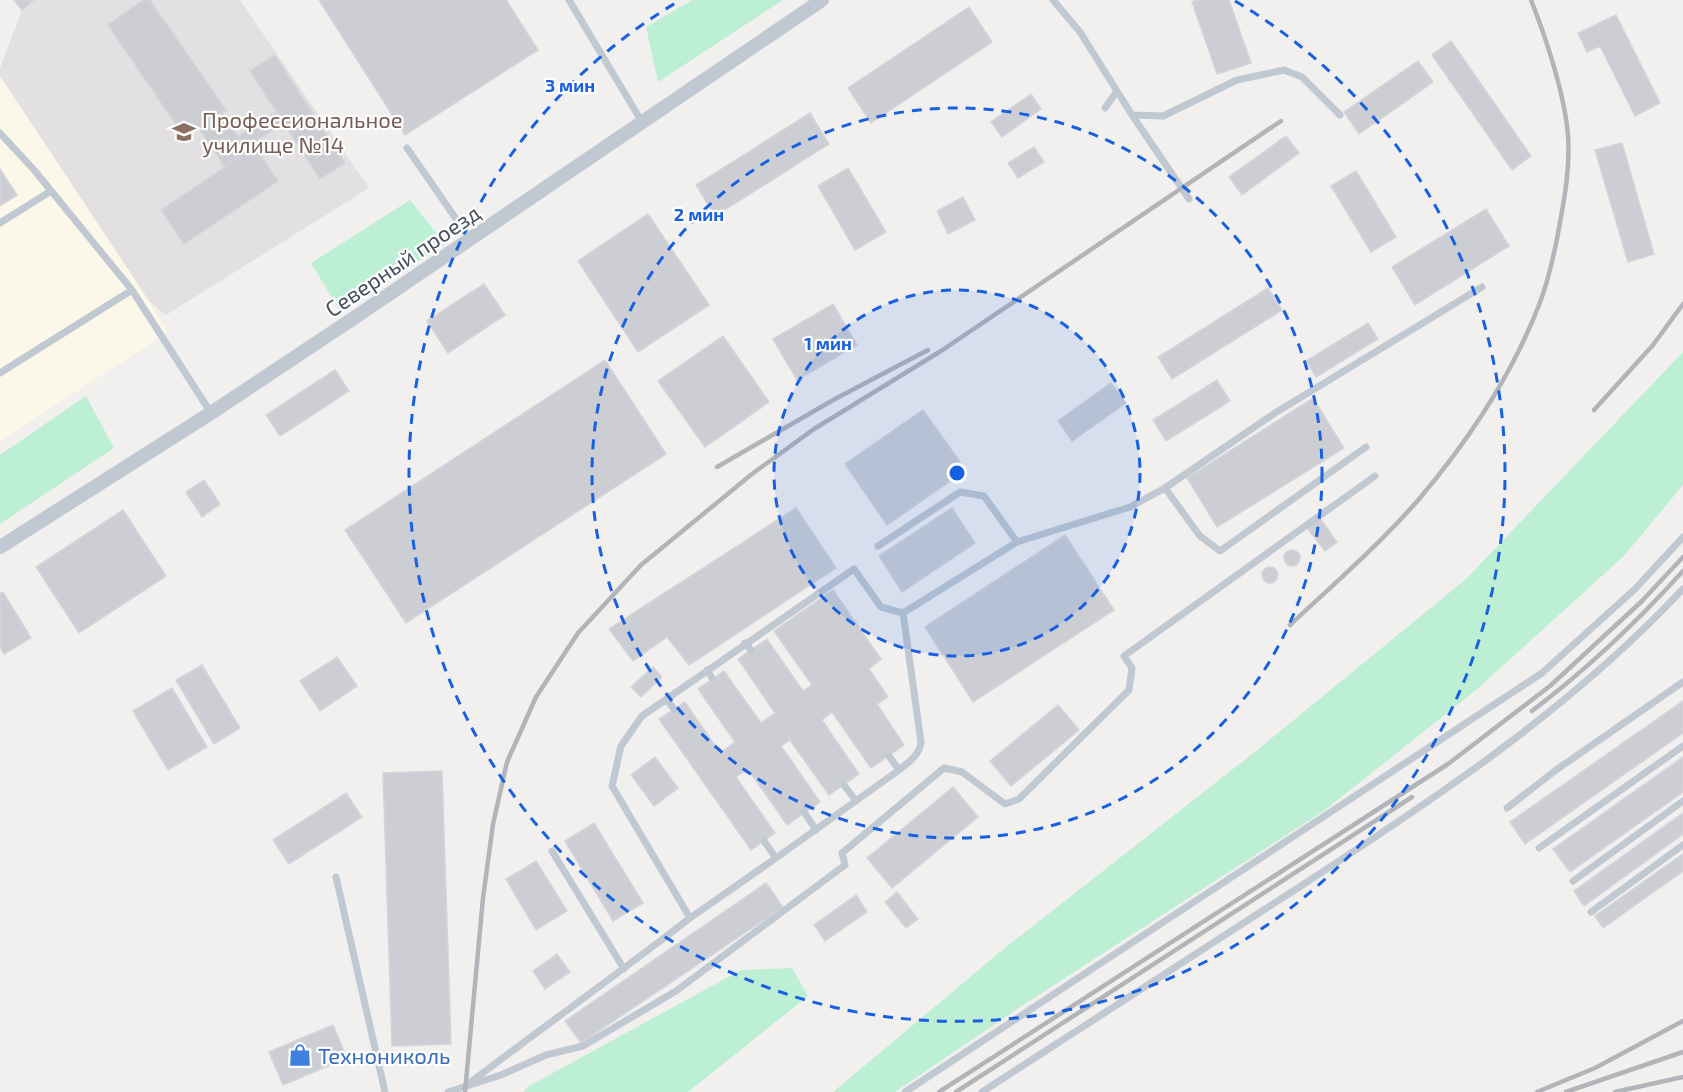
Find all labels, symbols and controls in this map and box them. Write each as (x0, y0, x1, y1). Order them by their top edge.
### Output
text: 3 мин (545, 74, 595, 96)
place label: Профессиональное училище №14 (202, 106, 403, 158)
school or university icon: Профессиональное училище №14 (171, 119, 197, 145)
street label: Северный проезд (320, 199, 484, 321)
text: 2 мин (674, 203, 724, 225)
text: 1 мин (804, 332, 852, 354)
centre of rings (947, 463, 967, 483)
shop icon: Технониколь (287, 1042, 313, 1068)
place label: Технониколь (318, 1042, 450, 1068)

